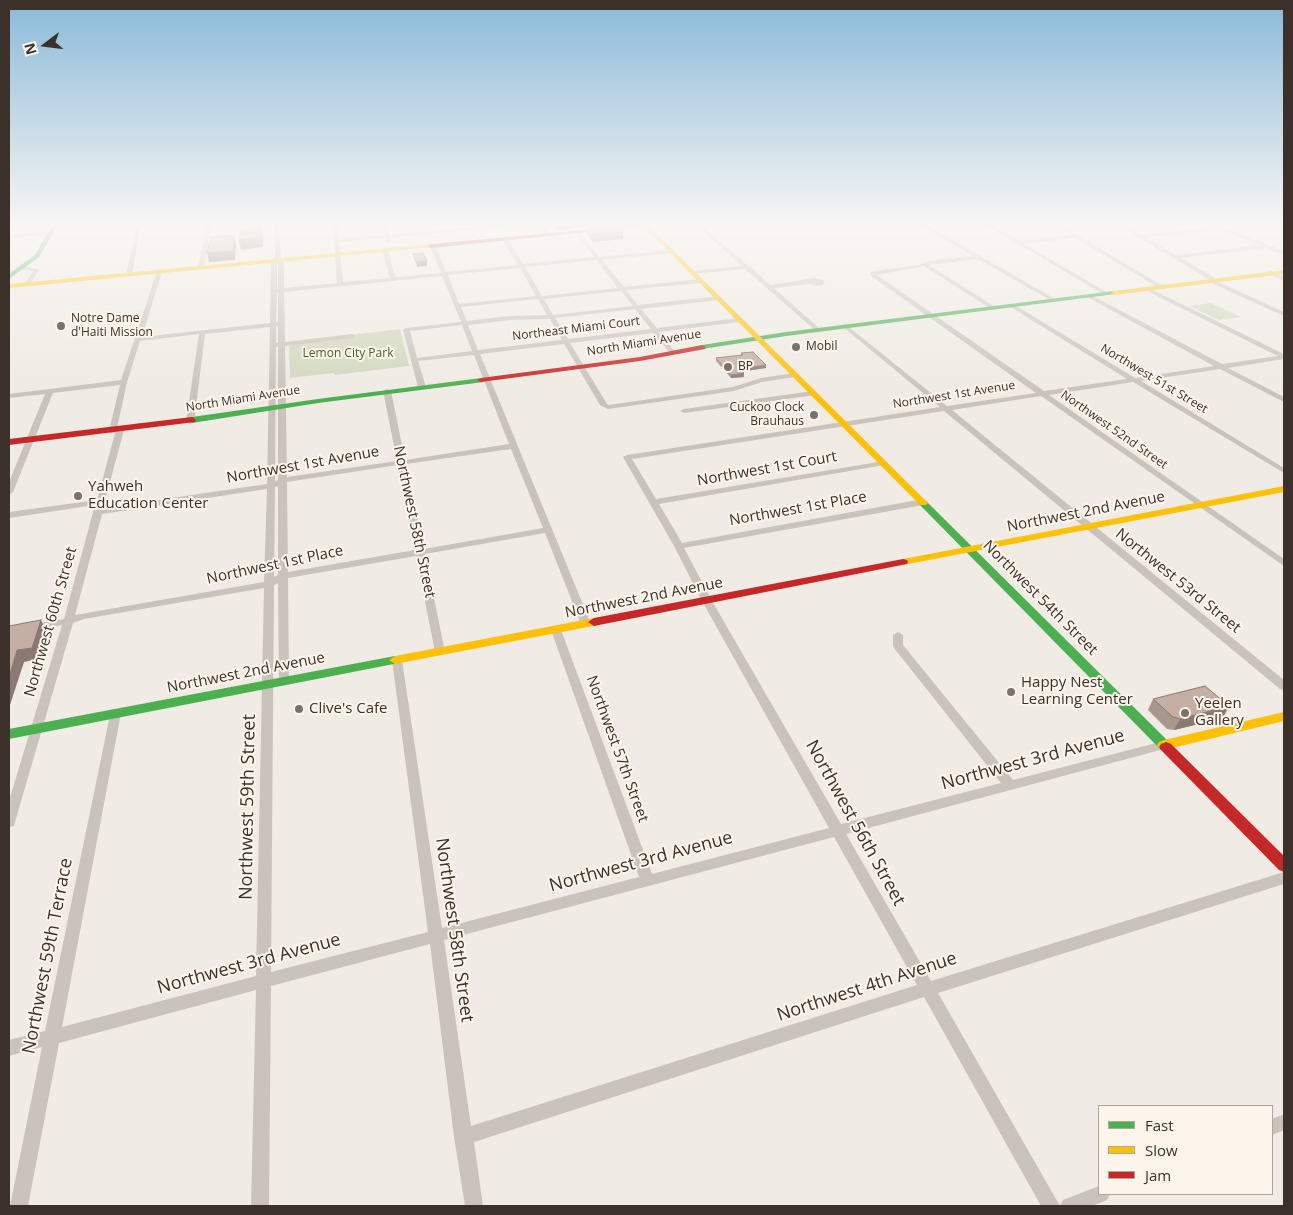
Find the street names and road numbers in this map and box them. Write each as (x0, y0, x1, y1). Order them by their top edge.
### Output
street label: Northeast Miami Court (511, 314, 641, 344)
street label: North Miami Avenue (586, 327, 702, 359)
street label: Northwest 51st Street (1098, 341, 1210, 417)
street label: Northwest 1st Avenue (892, 378, 1016, 412)
street label: North Miami Avenue (185, 383, 301, 415)
street label: Northwest 52nd Street (1058, 388, 1170, 472)
street label: Northwest 1st Avenue (225, 443, 381, 487)
street label: Northwest 58th Street (389, 444, 439, 600)
street label: Northwest 1st Court (696, 448, 838, 490)
street label: Northwest 1st Place (728, 488, 868, 530)
street label: Northwest 2nd Avenue (1006, 488, 1166, 536)
street label: Northwest 53rd Street (1112, 525, 1244, 637)
street label: Northwest 54th Street (979, 537, 1101, 659)
street label: Northwest 1st Place (205, 542, 345, 588)
street label: Northwest 60th Street (21, 545, 81, 699)
street label: Northwest 2nd Avenue (564, 574, 724, 622)
street label: Northwest 2nd Avenue (166, 649, 326, 697)
street label: Northwest 57th Street (582, 673, 652, 825)
street label: Northwest 59th Street (236, 714, 260, 900)
street label: Northwest 3rd Avenue (939, 725, 1127, 795)
street label: Northwest 56th Street (800, 736, 910, 910)
street label: Northwest 3rd Avenue (547, 827, 735, 897)
street label: Northwest 58th Street (430, 836, 478, 1024)
street label: Northwest 59th Terrace (18, 856, 78, 1056)
street label: Northwest 3rd Avenue (155, 929, 343, 999)
street label: Northwest 4th Avenue (774, 948, 960, 1026)

